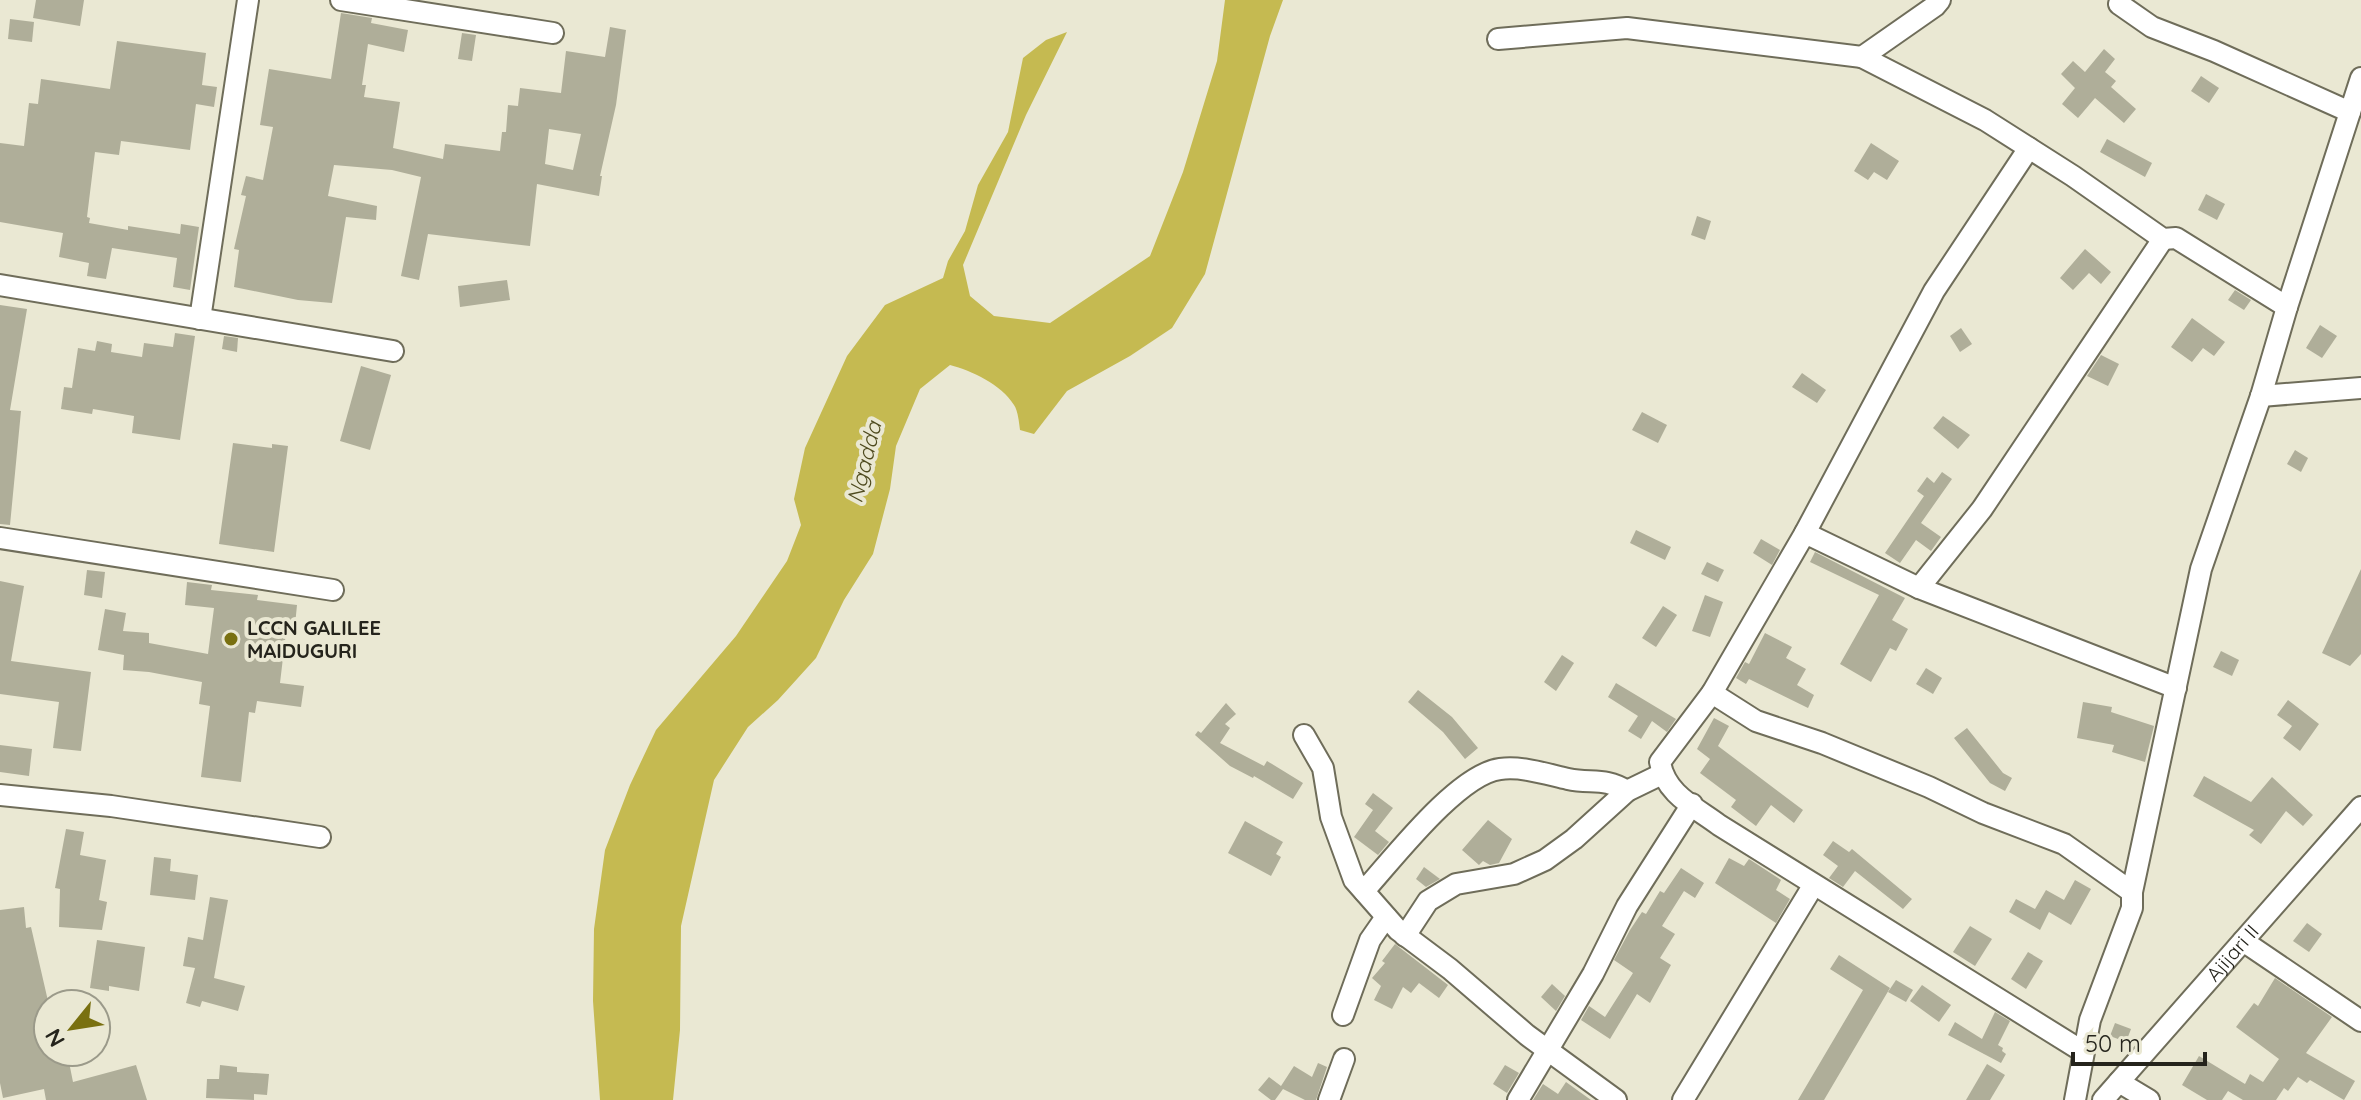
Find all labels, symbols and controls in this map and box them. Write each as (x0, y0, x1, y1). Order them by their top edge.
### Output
water label: Ngadda (840, 417, 888, 506)
place label: LCCN GALILEE MAIDUGURI (247, 615, 381, 663)
marker: LCCN GALILEE MAIDUGURI (222, 630, 240, 648)
street label: Ajijari II (2200, 919, 2264, 986)
north arrow (32, 988, 112, 1068)
scale bar (2073, 1016, 2205, 1066)
text: N (39, 1024, 71, 1052)
text: 50 m (2085, 1028, 2141, 1058)

